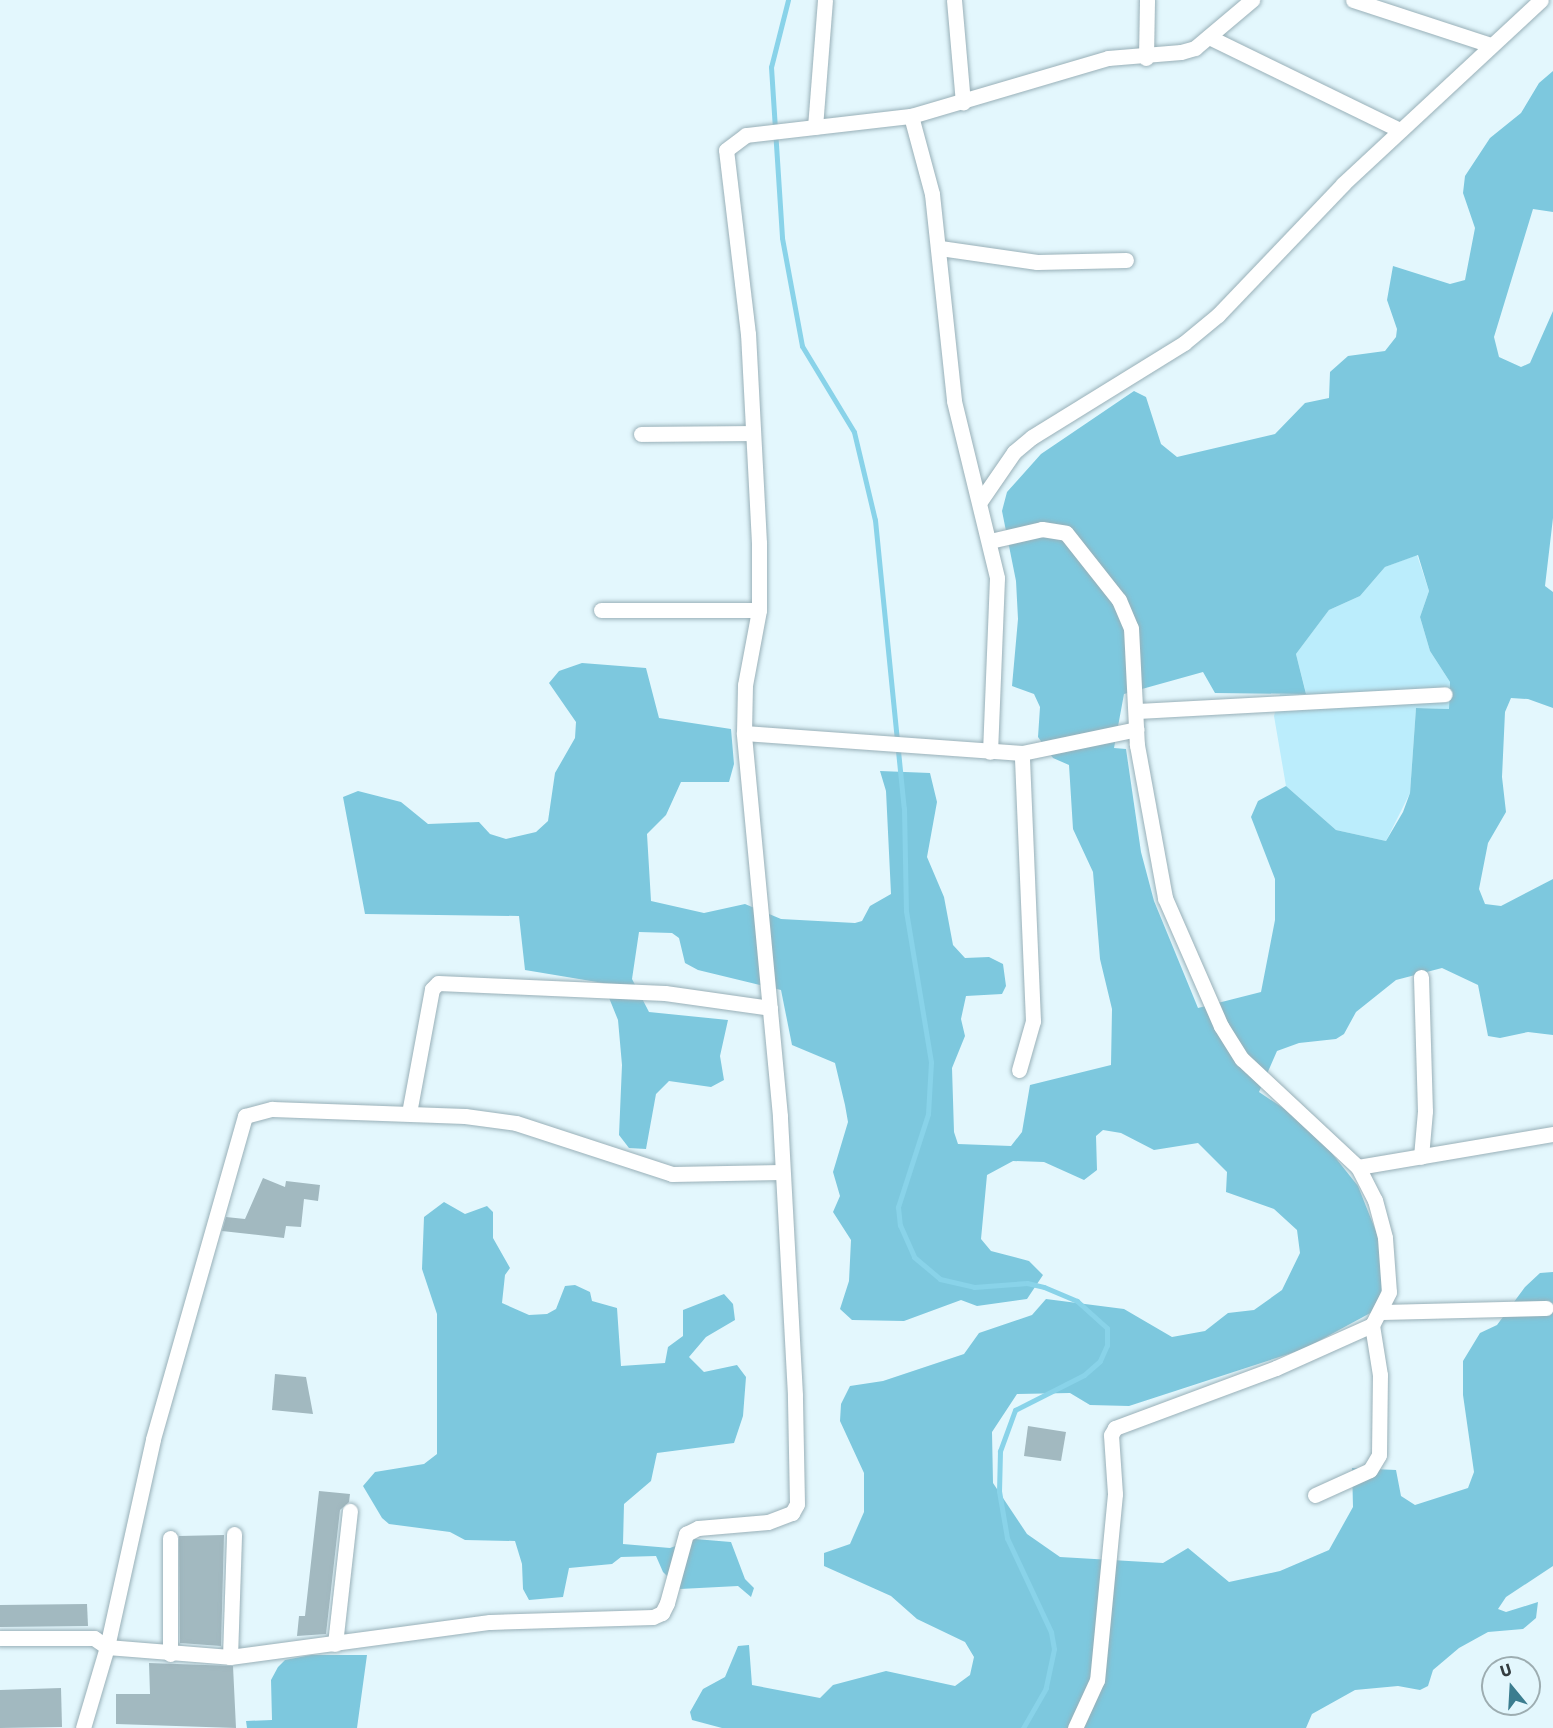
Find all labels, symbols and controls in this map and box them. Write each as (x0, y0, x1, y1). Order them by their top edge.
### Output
north arrow (1481, 1656, 1541, 1716)
text: U (1497, 1658, 1515, 1683)

